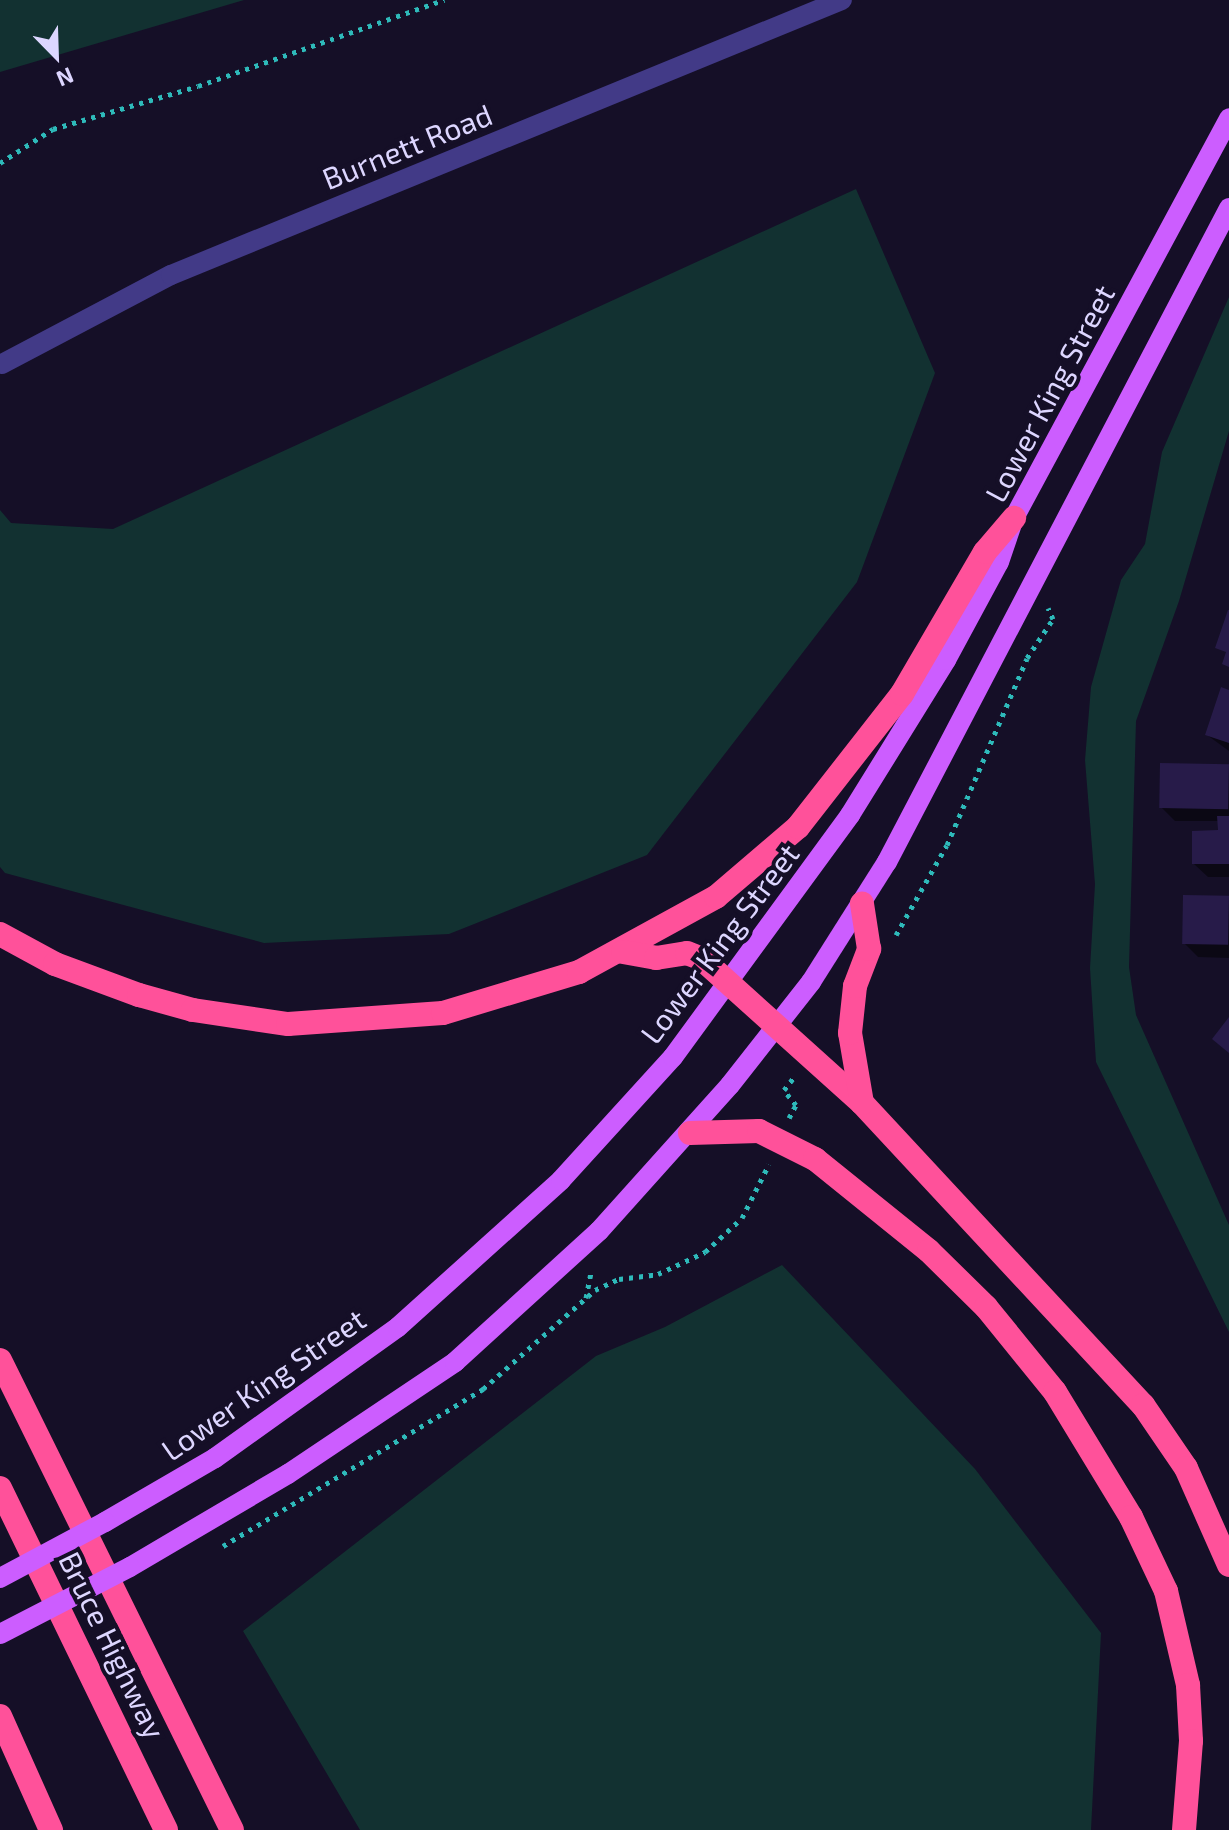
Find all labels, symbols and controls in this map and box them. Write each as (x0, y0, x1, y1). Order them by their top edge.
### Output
north arrow (16, 16, 96, 96)
text: N (53, 63, 78, 93)
street label: Burnett Road (317, 96, 497, 196)
street label: Lower King Street (976, 278, 1122, 508)
street label: Lower King Street (632, 836, 806, 1050)
street label: Lower King Street (154, 1300, 372, 1468)
street label: Bruce Highway (52, 1546, 174, 1744)

